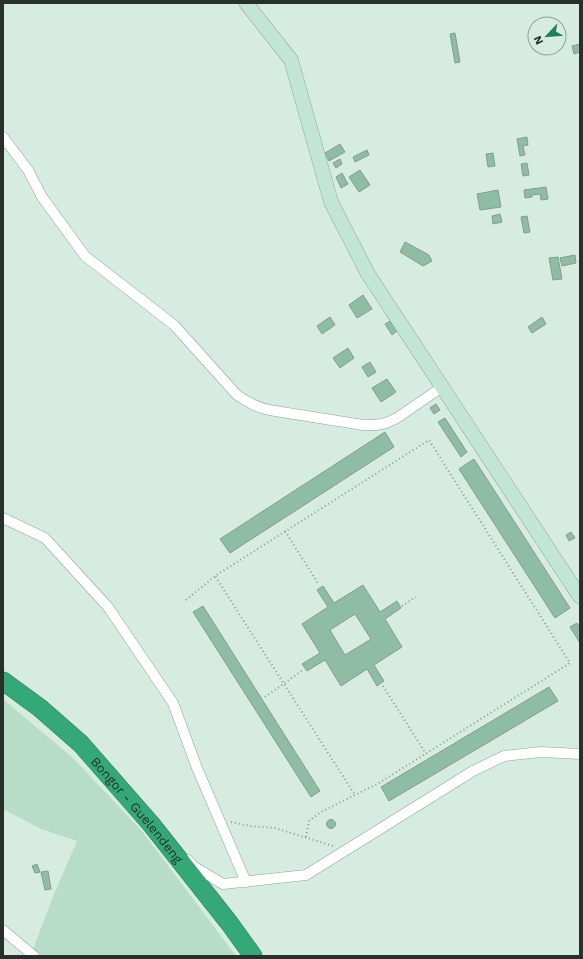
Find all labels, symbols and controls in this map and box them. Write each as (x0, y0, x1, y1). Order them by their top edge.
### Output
north arrow (527, 16, 567, 56)
text: N (531, 34, 546, 47)
street label: Bongor - Guelendeng (88, 754, 186, 866)

